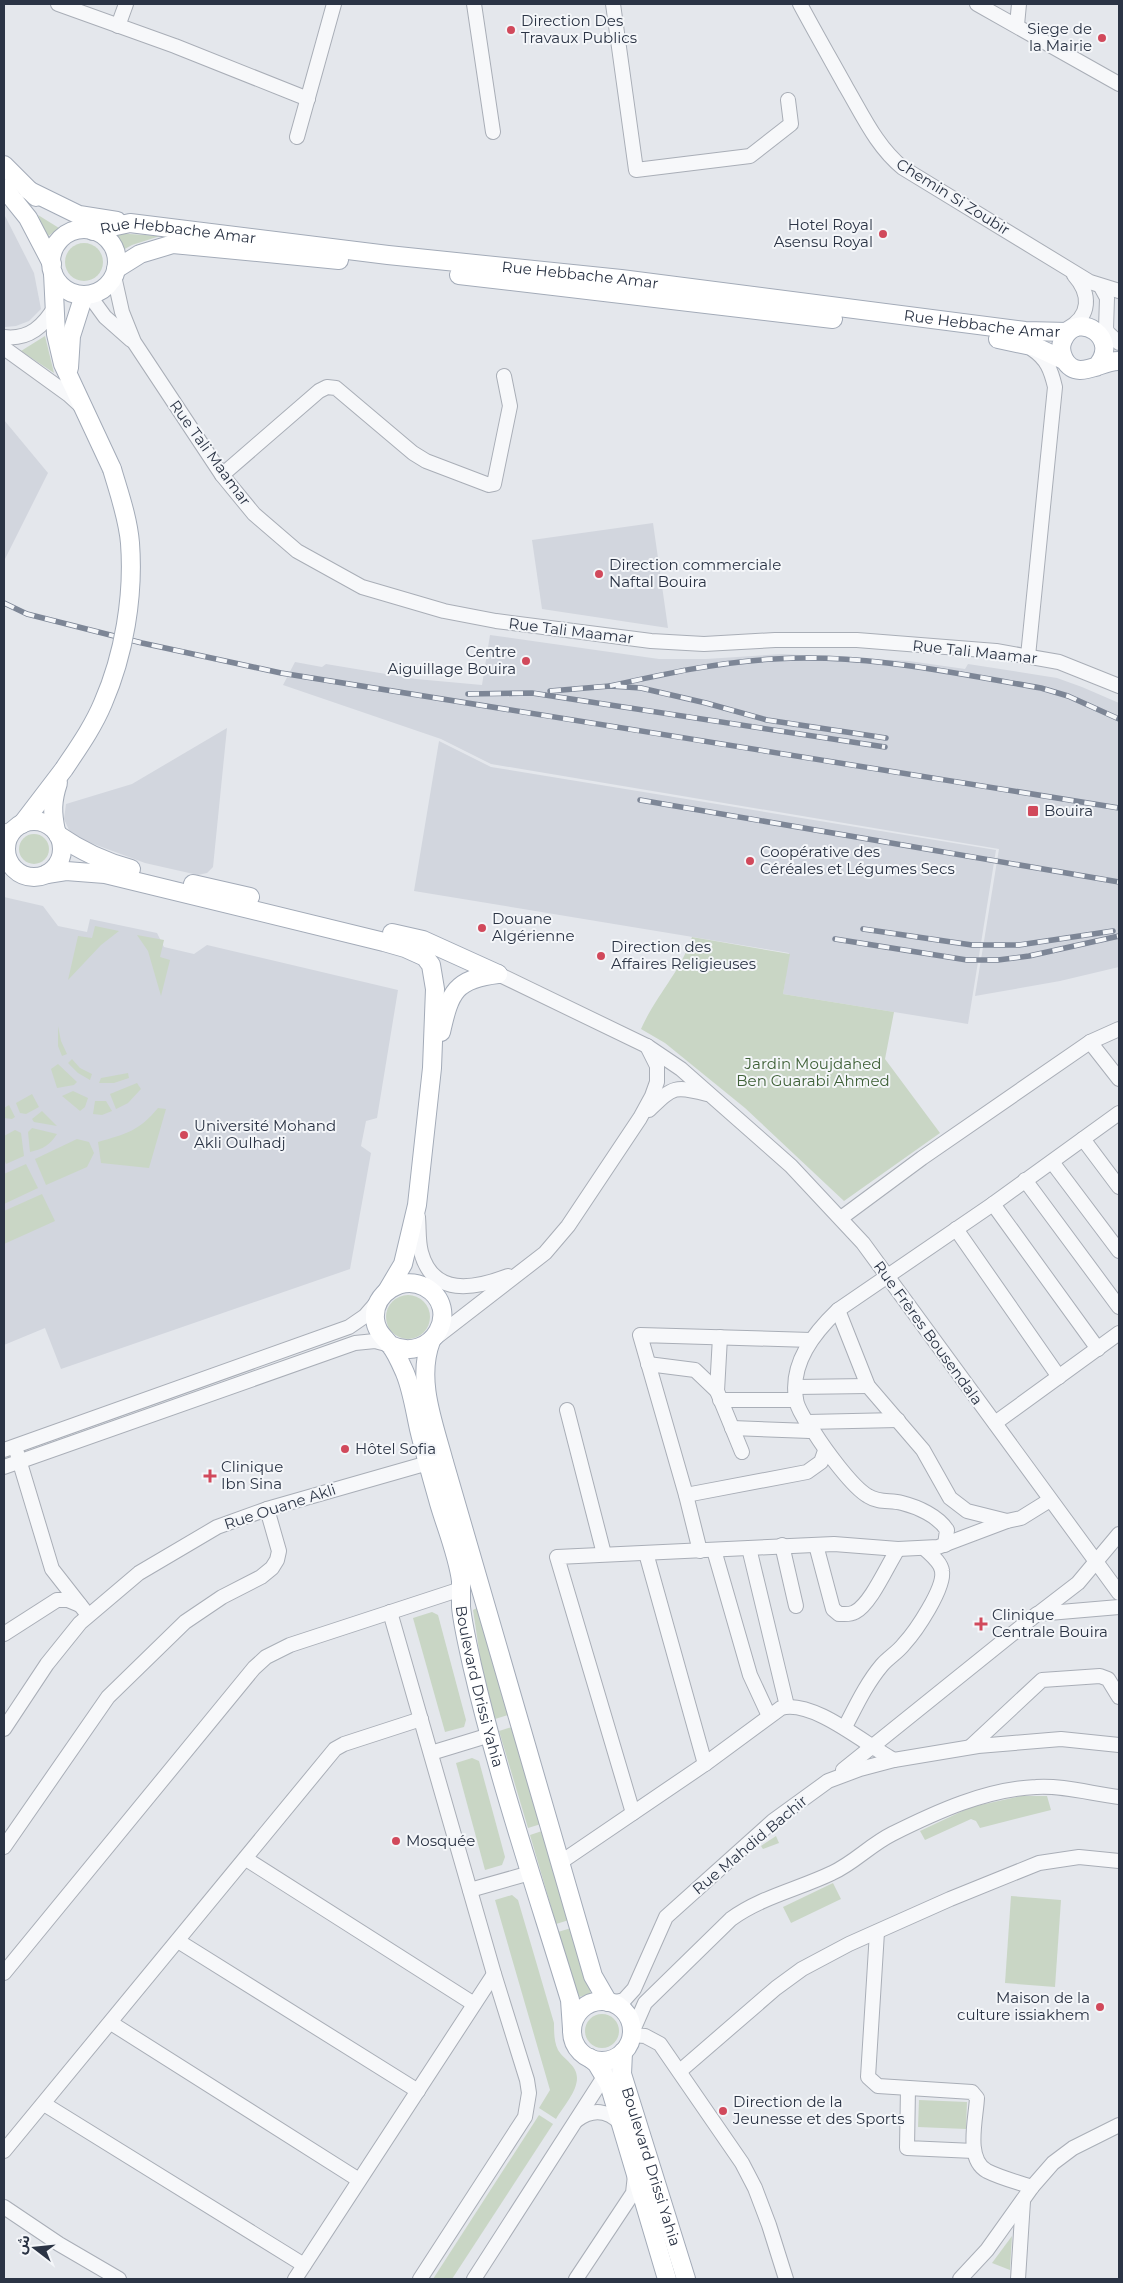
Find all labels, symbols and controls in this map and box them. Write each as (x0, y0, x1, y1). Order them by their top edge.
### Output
place label: Direction Des Travaux Publics (521, 11, 637, 47)
place label: Siege de la Mairie (1027, 19, 1092, 55)
marker: Direction Des Travaux Publics (505, 24, 517, 36)
marker: Siege de la Mairie (1096, 32, 1108, 44)
street label: Chemin Si Zoubir (893, 154, 1014, 239)
street label: Rue Hebbache Amar (98, 213, 257, 248)
place label: Hotel Royal Asensu Royal (774, 215, 873, 251)
marker: Hotel Royal Asensu Royal (877, 228, 889, 240)
street label: Rue Hebbache Amar (501, 257, 660, 293)
street label: Rue Hebbache Amar (903, 305, 1061, 341)
street label: Rue Tali Maamar (166, 396, 255, 509)
place label: Direction commerciale Naftal Bouira (609, 555, 781, 591)
marker: Direction commerciale Naftal Bouira (593, 568, 605, 580)
street label: Rue Tali Maamar (507, 613, 635, 648)
street label: Rue Tali Maamar (912, 635, 1039, 668)
place label: Centre Aiguillage Bouira (388, 642, 516, 678)
marker: Centre Aiguillage Bouira (520, 655, 532, 667)
place label: Bouira (1044, 801, 1093, 820)
marker: Bouira (1026, 804, 1040, 818)
place label: Coopérative des Céréales et Légumes Secs (760, 842, 955, 878)
marker: Coopérative des Céréales et Légumes Secs (744, 855, 756, 867)
place label: Douane Algérienne (492, 909, 574, 945)
marker: Douane Algérienne (476, 922, 488, 934)
place label: Direction des Affaires Religieuses (611, 937, 756, 973)
marker: Direction des Affaires Religieuses (595, 950, 607, 962)
park label: Jardin Moujdahed Ben Guarabi Ahmed (736, 1054, 890, 1090)
place label: Université Mohand Akli Oulhadj (194, 1116, 336, 1152)
marker: Université Mohand Akli Oulhadj (178, 1129, 190, 1141)
street label: Rue Frères Bousendala (870, 1257, 987, 1408)
place label: Hôtel Sofia (355, 1439, 436, 1458)
marker: Hôtel Sofia (339, 1443, 351, 1455)
place label: Clinique Ibn Sina (221, 1457, 283, 1493)
marker: Clinique Ibn Sina (203, 1469, 217, 1483)
street label: Rue Ouane Akli (222, 1480, 338, 1534)
street label: Boulevard Drissi Yahia (452, 1604, 508, 1769)
place label: Clinique Centrale Bouira (992, 1605, 1108, 1641)
marker: Clinique Centrale Bouira (974, 1617, 988, 1631)
street label: Rue Mahdid Bachir (688, 1791, 811, 1898)
place label: Mosquée (406, 1831, 475, 1850)
marker: Mosquée (390, 1835, 402, 1847)
place label: Maison de la culture issiakhem (957, 1988, 1090, 2024)
marker: Maison de la culture issiakhem (1094, 2001, 1106, 2013)
street label: Boulevard Drissi Yahia (618, 2084, 685, 2248)
place label: Direction de la Jeunesse et des Sports (732, 2092, 905, 2128)
marker: Direction de la Jeunesse et des Sports (717, 2105, 729, 2117)
north arrow (10, 2223, 60, 2273)
text: ش (11, 2233, 34, 2256)

